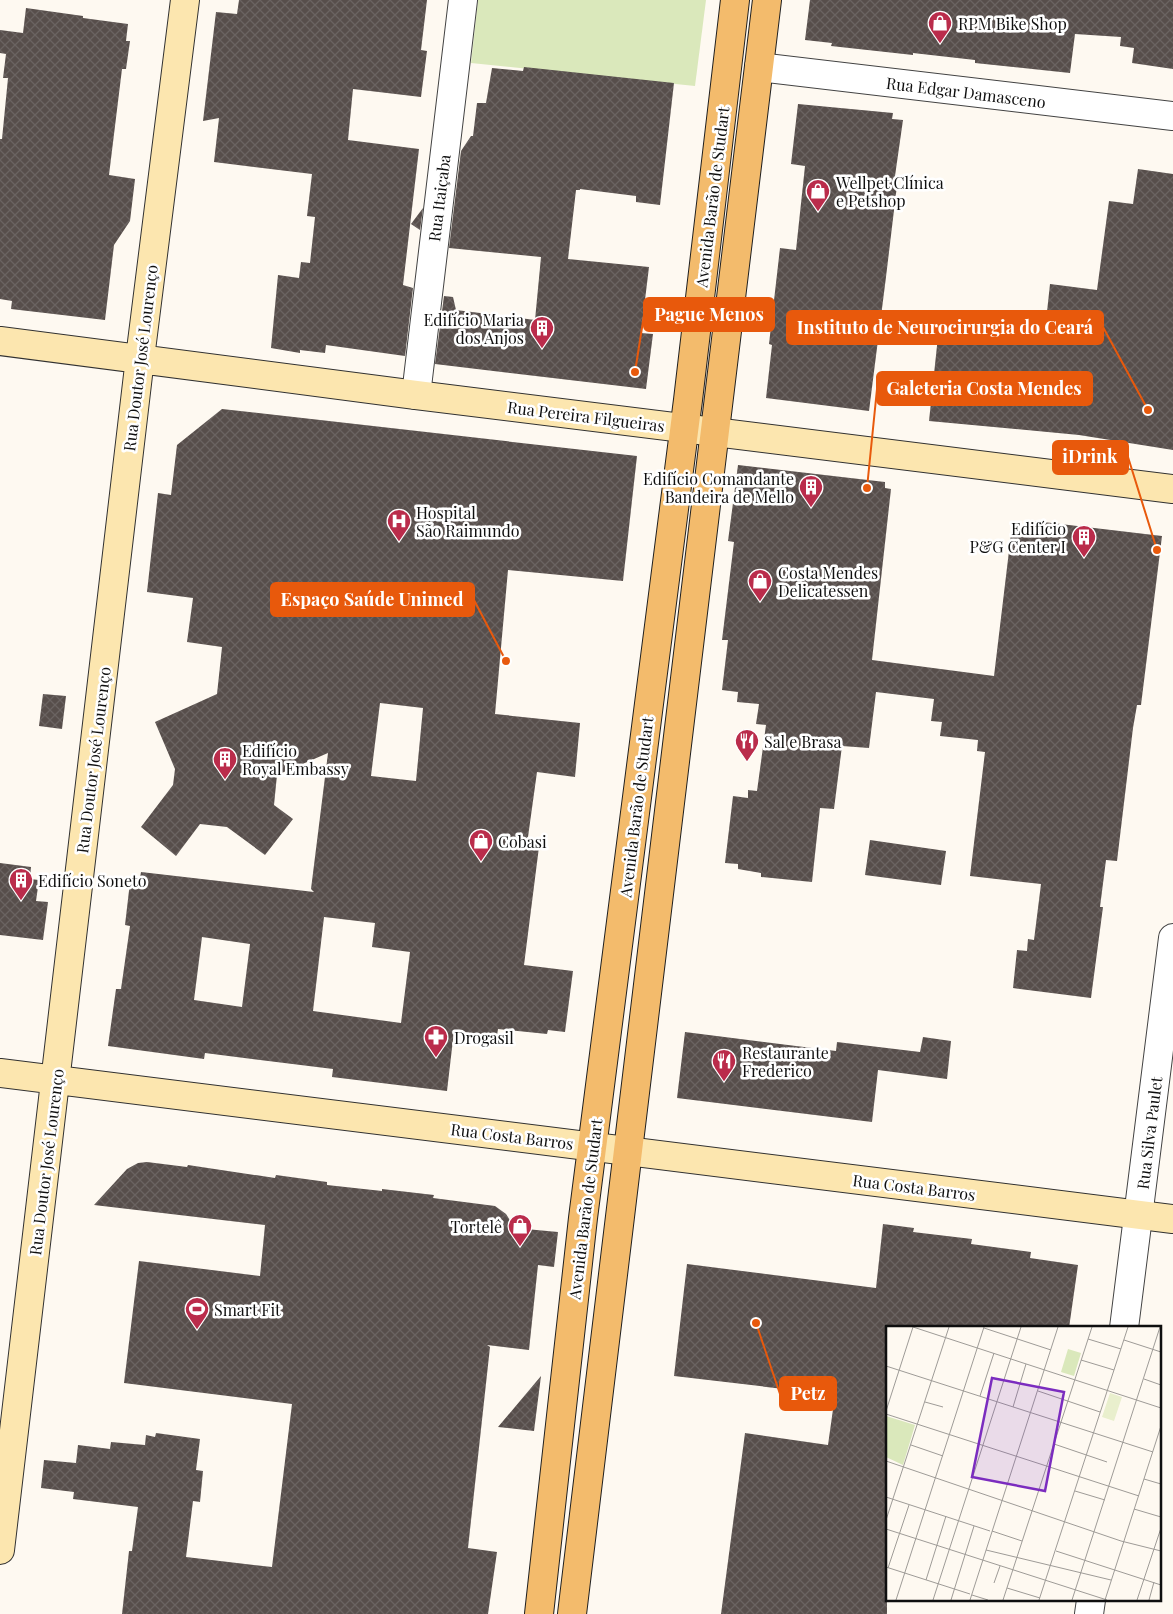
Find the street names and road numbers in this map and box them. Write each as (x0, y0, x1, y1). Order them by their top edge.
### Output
street label: Rua Edgar Damasceno (885, 72, 1047, 112)
street label: Avenida Barão de Studart (690, 105, 734, 290)
street label: Rua Itaiçaba (423, 153, 455, 243)
street label: Rua Doutor José Lourenço (118, 263, 162, 452)
street label: Rua Pereira Filgueiras (506, 396, 666, 436)
street label: Rua Doutor José Lourenço (71, 665, 115, 854)
street label: Avenida Barão de Studart (614, 715, 658, 900)
street label: Rua Doutor José Lourenço (24, 1067, 68, 1256)
street label: Rua Silva Paulet (1132, 1075, 1166, 1191)
street label: Avenida Barão de Studart (563, 1117, 607, 1302)
street label: Rua Costa Barros (449, 1118, 575, 1154)
street label: Rua Costa Barros (851, 1169, 977, 1205)

